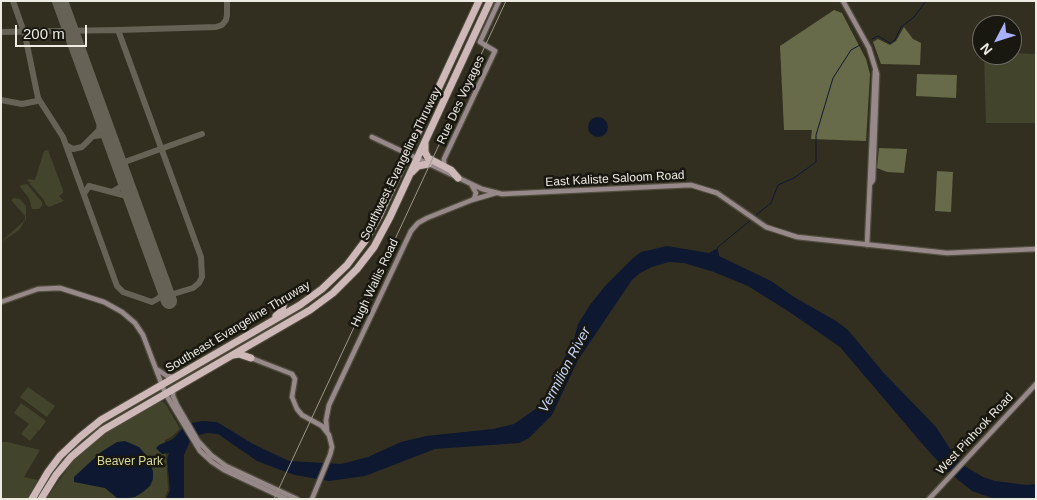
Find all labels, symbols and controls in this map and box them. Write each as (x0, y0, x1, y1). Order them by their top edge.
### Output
scale bar (18, 15, 90, 47)
north arrow (972, 15, 1022, 65)
text: 200 m (23, 25, 65, 42)
text: N (977, 40, 996, 58)
street label: Rue Des Voyages (434, 53, 488, 147)
street label: Southwest Evangeline Thruway (358, 85, 444, 243)
street label: East Kaliste Saloom Road (545, 168, 685, 190)
street label: Hugh Wallis Road (348, 237, 402, 329)
street label: Southeast Evangeline Thruway (163, 278, 313, 376)
water label: Vermilion River (535, 324, 595, 416)
street label: West Pinhook Road (934, 390, 1016, 478)
park label: Beaver Park (97, 455, 163, 469)

